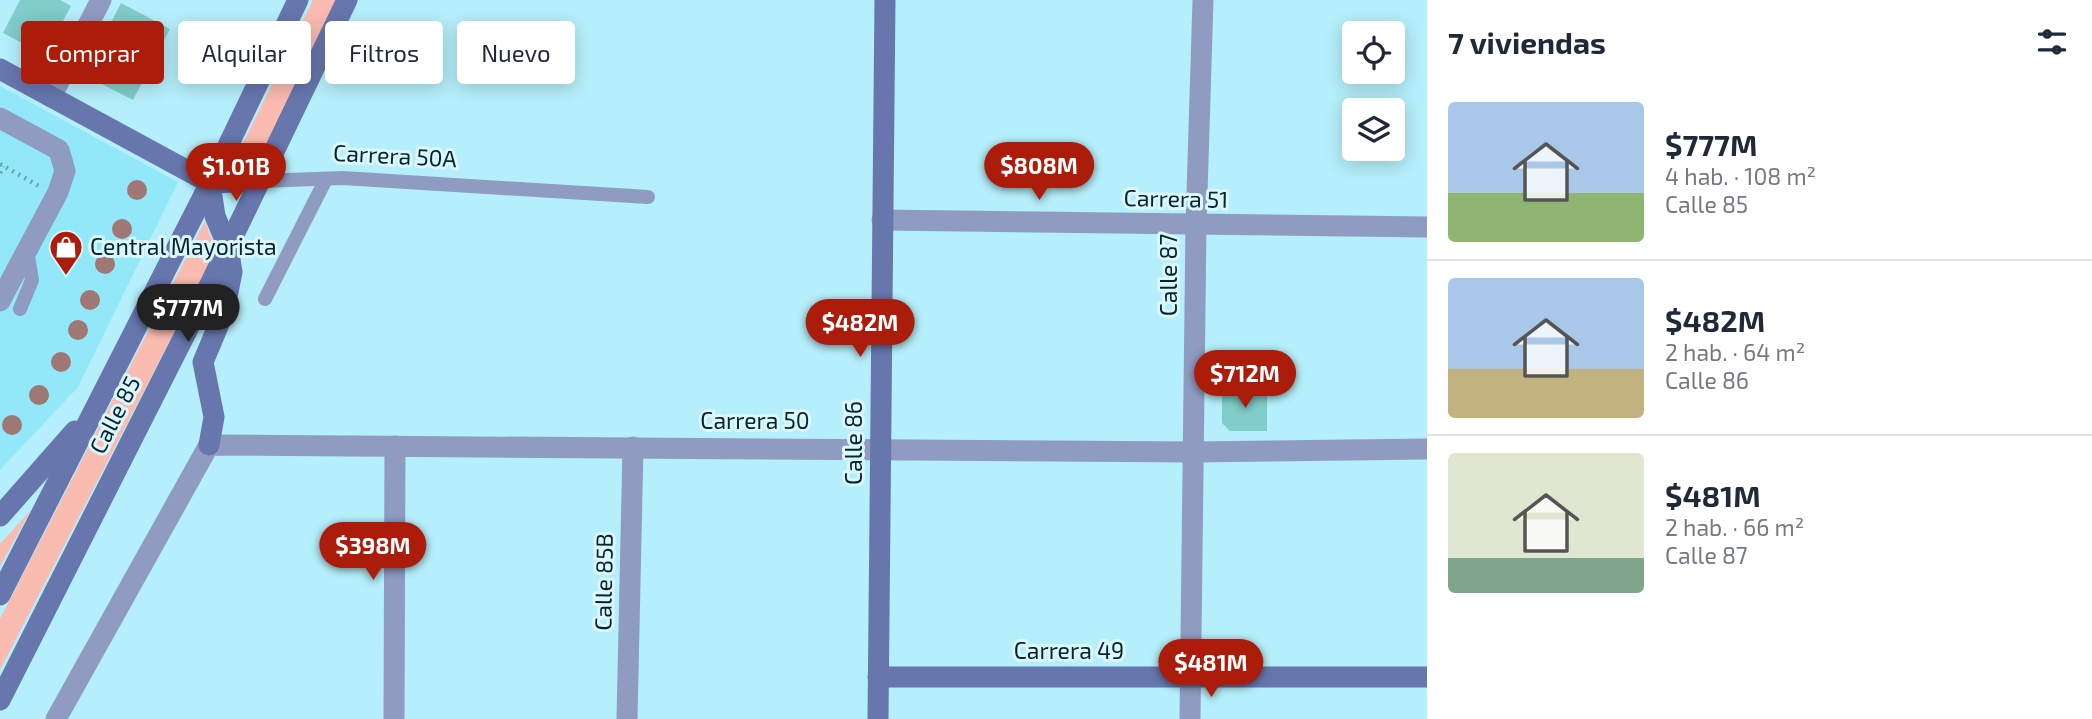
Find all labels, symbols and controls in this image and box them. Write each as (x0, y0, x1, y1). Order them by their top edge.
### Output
chip: Comprar (21, 21, 164, 84)
chip: Alquilar (178, 21, 311, 84)
chip: Filtros (325, 21, 443, 84)
chip: Nuevo (457, 21, 575, 84)
map controls (1342, 21, 1405, 161)
button: locate (1342, 21, 1405, 84)
icon: filters (2033, 23, 2071, 61)
text: 7 viviendas (1448, 24, 1606, 60)
button: layers (1342, 98, 1405, 161)
text: $777M (1665, 126, 1757, 162)
icon: home (1504, 130, 1588, 214)
street label: Carrera 50A (333, 138, 458, 172)
pin: $808M (990, 142, 1088, 202)
pin: $1.01B (179, 144, 293, 203)
text: $808M (1000, 151, 1078, 179)
text: $1.01B (202, 152, 270, 180)
text: 4 hab. · 108 m² (1665, 162, 1816, 190)
street label: Carrera 51 (1123, 183, 1229, 213)
text: Calle 85 (1665, 190, 1748, 218)
shop icon: Central Mayorista (47, 228, 85, 277)
place label: Central Mayorista (90, 232, 277, 260)
street label: Calle 87 (1154, 233, 1182, 316)
pin: $777M (139, 284, 237, 344)
text: $777M (153, 293, 223, 321)
pin: $482M (811, 300, 909, 359)
text: $482M (1665, 302, 1765, 338)
icon: home (1504, 306, 1588, 390)
text: $482M (822, 308, 898, 336)
text: 2 hab. · 64 m² (1665, 338, 1805, 366)
pin: $712M (1196, 350, 1294, 410)
text: $712M (1210, 359, 1280, 387)
text: Calle 86 (1665, 366, 1749, 394)
street label: Calle 85 (83, 371, 145, 458)
street label: Calle 86 (839, 401, 867, 485)
street label: Carrera 50 (700, 406, 810, 434)
text: $481M (1665, 477, 1761, 513)
icon: home (1504, 481, 1588, 565)
text: 2 hab. · 66 m² (1665, 513, 1804, 541)
pin: $398M (324, 522, 422, 582)
text: $398M (335, 531, 411, 559)
street label: Calle 85B (588, 533, 618, 631)
text: Calle 87 (1665, 541, 1748, 569)
street label: Carrera 49 (1014, 636, 1124, 664)
pin: $481M (1162, 640, 1260, 699)
text: $481M (1174, 648, 1248, 676)

